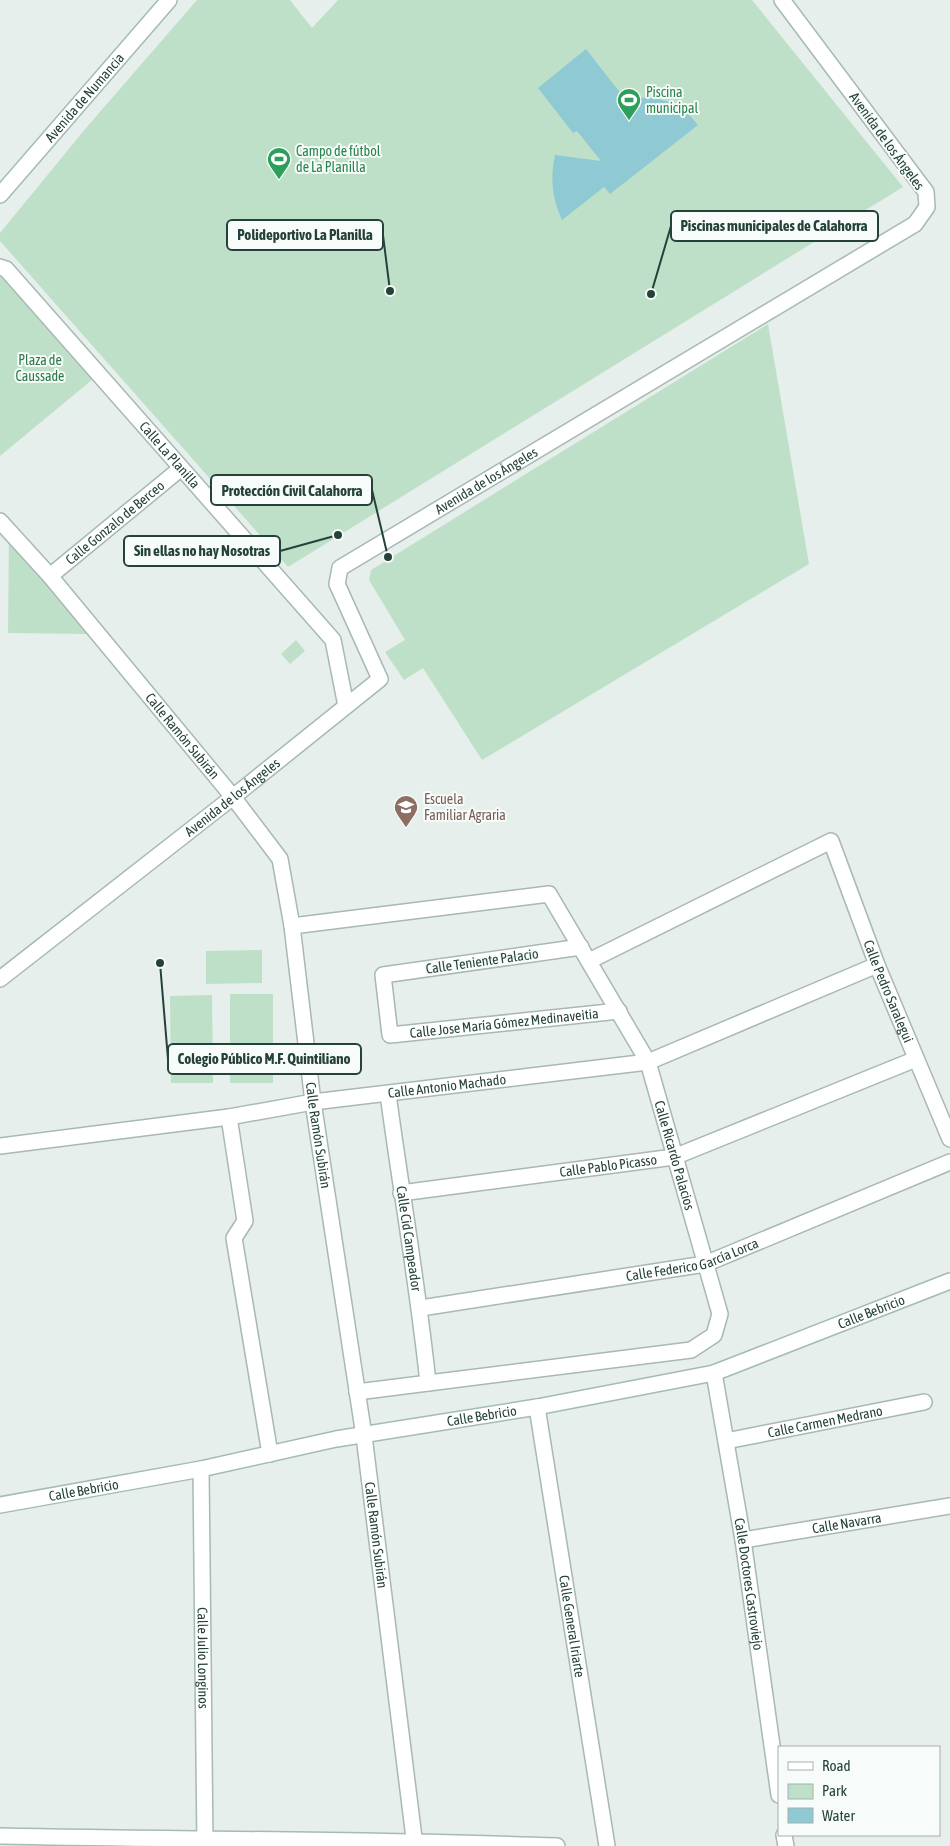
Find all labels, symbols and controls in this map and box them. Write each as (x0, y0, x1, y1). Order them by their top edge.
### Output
street label: Avenida de Numancia (42, 50, 127, 145)
place label: Piscina municipal (646, 84, 698, 116)
sports icon: Piscina municipal (616, 87, 642, 121)
street label: Avenida de los Ángeles (846, 89, 928, 193)
place label: Campo de fútbol de La Planilla (296, 143, 381, 175)
sports icon: Campo de fútbol de La Planilla (266, 146, 292, 180)
callout: Piscinas municipales de Calahorra (671, 211, 878, 241)
text: Piscinas municipales de Calahorra (681, 217, 867, 234)
callout: Polideportivo La Planilla (227, 220, 383, 250)
text: Polideportivo La Planilla (237, 226, 373, 243)
park label: Plaza de Caussade (16, 352, 64, 384)
street label: Calle La Planilla (136, 418, 203, 491)
street label: Avenida de los Ángeles (432, 444, 540, 517)
callout: Protección Civil Calahorra (211, 475, 372, 505)
street label: Calle Gonzalo de Berceo (62, 477, 167, 568)
text: Protección Civil Calahorra (221, 482, 363, 499)
callout: Sin ellas no hay Nosotras (124, 536, 280, 566)
text: Sin ellas no hay Nosotras (134, 542, 271, 559)
street label: Calle Ramón Subirán (142, 690, 223, 782)
street label: Avenida de los Ángeles (182, 755, 283, 840)
place label: Escuela Familiar Agraria (424, 791, 506, 823)
school or university icon: Escuela Familiar Agraria (393, 794, 419, 828)
street label: Calle Pedro Saralegui (860, 938, 917, 1045)
street label: Calle Teniente Palacio (425, 945, 539, 977)
street label: Calle Jose María Gómez Medinaveitia (409, 1005, 599, 1041)
callout: Colegio Público M.F. Quintiliano (168, 1044, 361, 1074)
text: Colegio Público M.F. Quintiliano (177, 1050, 351, 1067)
street label: Calle Antonio Machado (387, 1071, 507, 1101)
street label: Calle Ramón Subirán (303, 1081, 334, 1189)
street label: Calle Ricardo Palacios (651, 1099, 698, 1212)
street label: Calle Pablo Picasso (558, 1151, 658, 1180)
street label: Calle Cid Campeador (393, 1185, 425, 1293)
street label: Calle Federico García Lorca (625, 1235, 761, 1284)
street label: Calle Bebricio (835, 1291, 907, 1332)
street label: Calle Bebricio (446, 1402, 518, 1429)
street label: Calle Carmen Medrano (766, 1402, 884, 1441)
street label: Calle Bebricio (48, 1476, 120, 1504)
street label: Calle Ramón Subirán (362, 1481, 391, 1589)
street label: Calle Navarra (811, 1509, 882, 1537)
street label: Calle Doctores Castroviejo (731, 1517, 766, 1651)
street label: Calle General Iriarte (556, 1574, 588, 1678)
street label: Calle Julio Longinos (194, 1607, 212, 1709)
legend (778, 1746, 940, 1836)
text: Road (822, 1757, 851, 1774)
text: Park (822, 1782, 847, 1799)
text: Water (822, 1807, 855, 1824)

